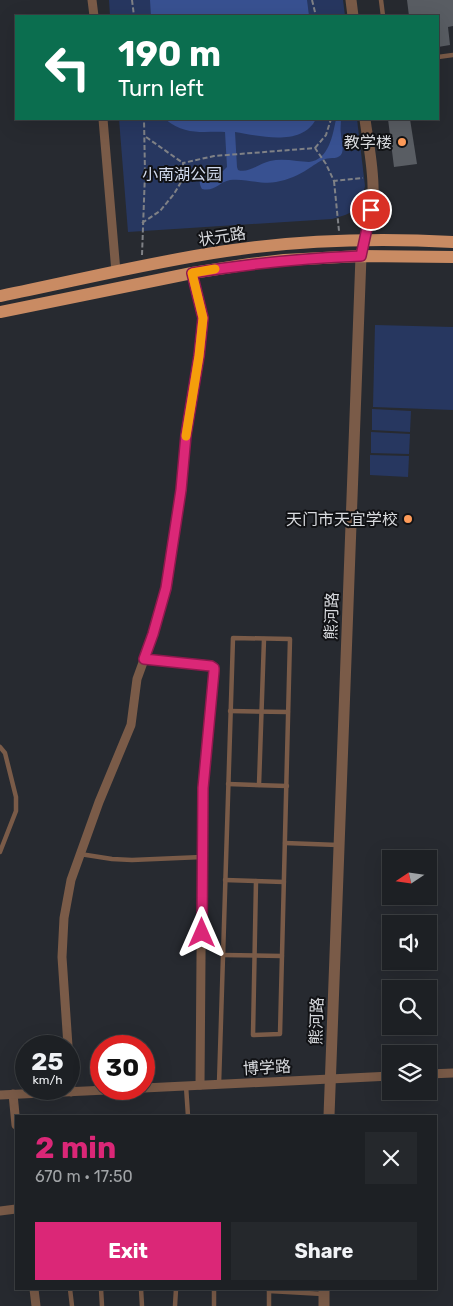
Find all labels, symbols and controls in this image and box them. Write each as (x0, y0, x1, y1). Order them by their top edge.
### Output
text: 190 m (118, 33, 221, 75)
icon: left (35, 35, 100, 100)
text: Turn left (118, 75, 204, 102)
place label: 教学楼 (344, 133, 392, 152)
marker: 教学楼 (396, 136, 408, 148)
park label: 小南湖公园 (142, 165, 222, 184)
pin (350, 189, 392, 231)
icon: arrive (357, 196, 385, 224)
street label: 状元路 (197, 223, 247, 250)
place label: 天门市天宜学校 (286, 510, 398, 529)
marker: 天门市天宜学校 (402, 513, 414, 525)
street label: 熊河路 (321, 592, 342, 640)
north arrow (382, 850, 438, 905)
map controls (382, 850, 437, 1100)
position arrow (175, 906, 227, 958)
button: sound (382, 915, 437, 970)
button: search (382, 980, 437, 1035)
street label: 熊河路 (306, 997, 327, 1045)
speed limit sign: 30 (90, 1035, 155, 1100)
button: layers (382, 1045, 437, 1100)
text: 25 (31, 1047, 64, 1076)
street label: 博学路 (243, 1057, 291, 1078)
text: km/h (33, 1073, 62, 1087)
text: 2 min (35, 1130, 116, 1166)
button: close (365, 1132, 417, 1184)
text: 670 m · 17:50 (35, 1167, 133, 1186)
button: Exit (35, 1222, 221, 1280)
button: Share (231, 1222, 417, 1280)

